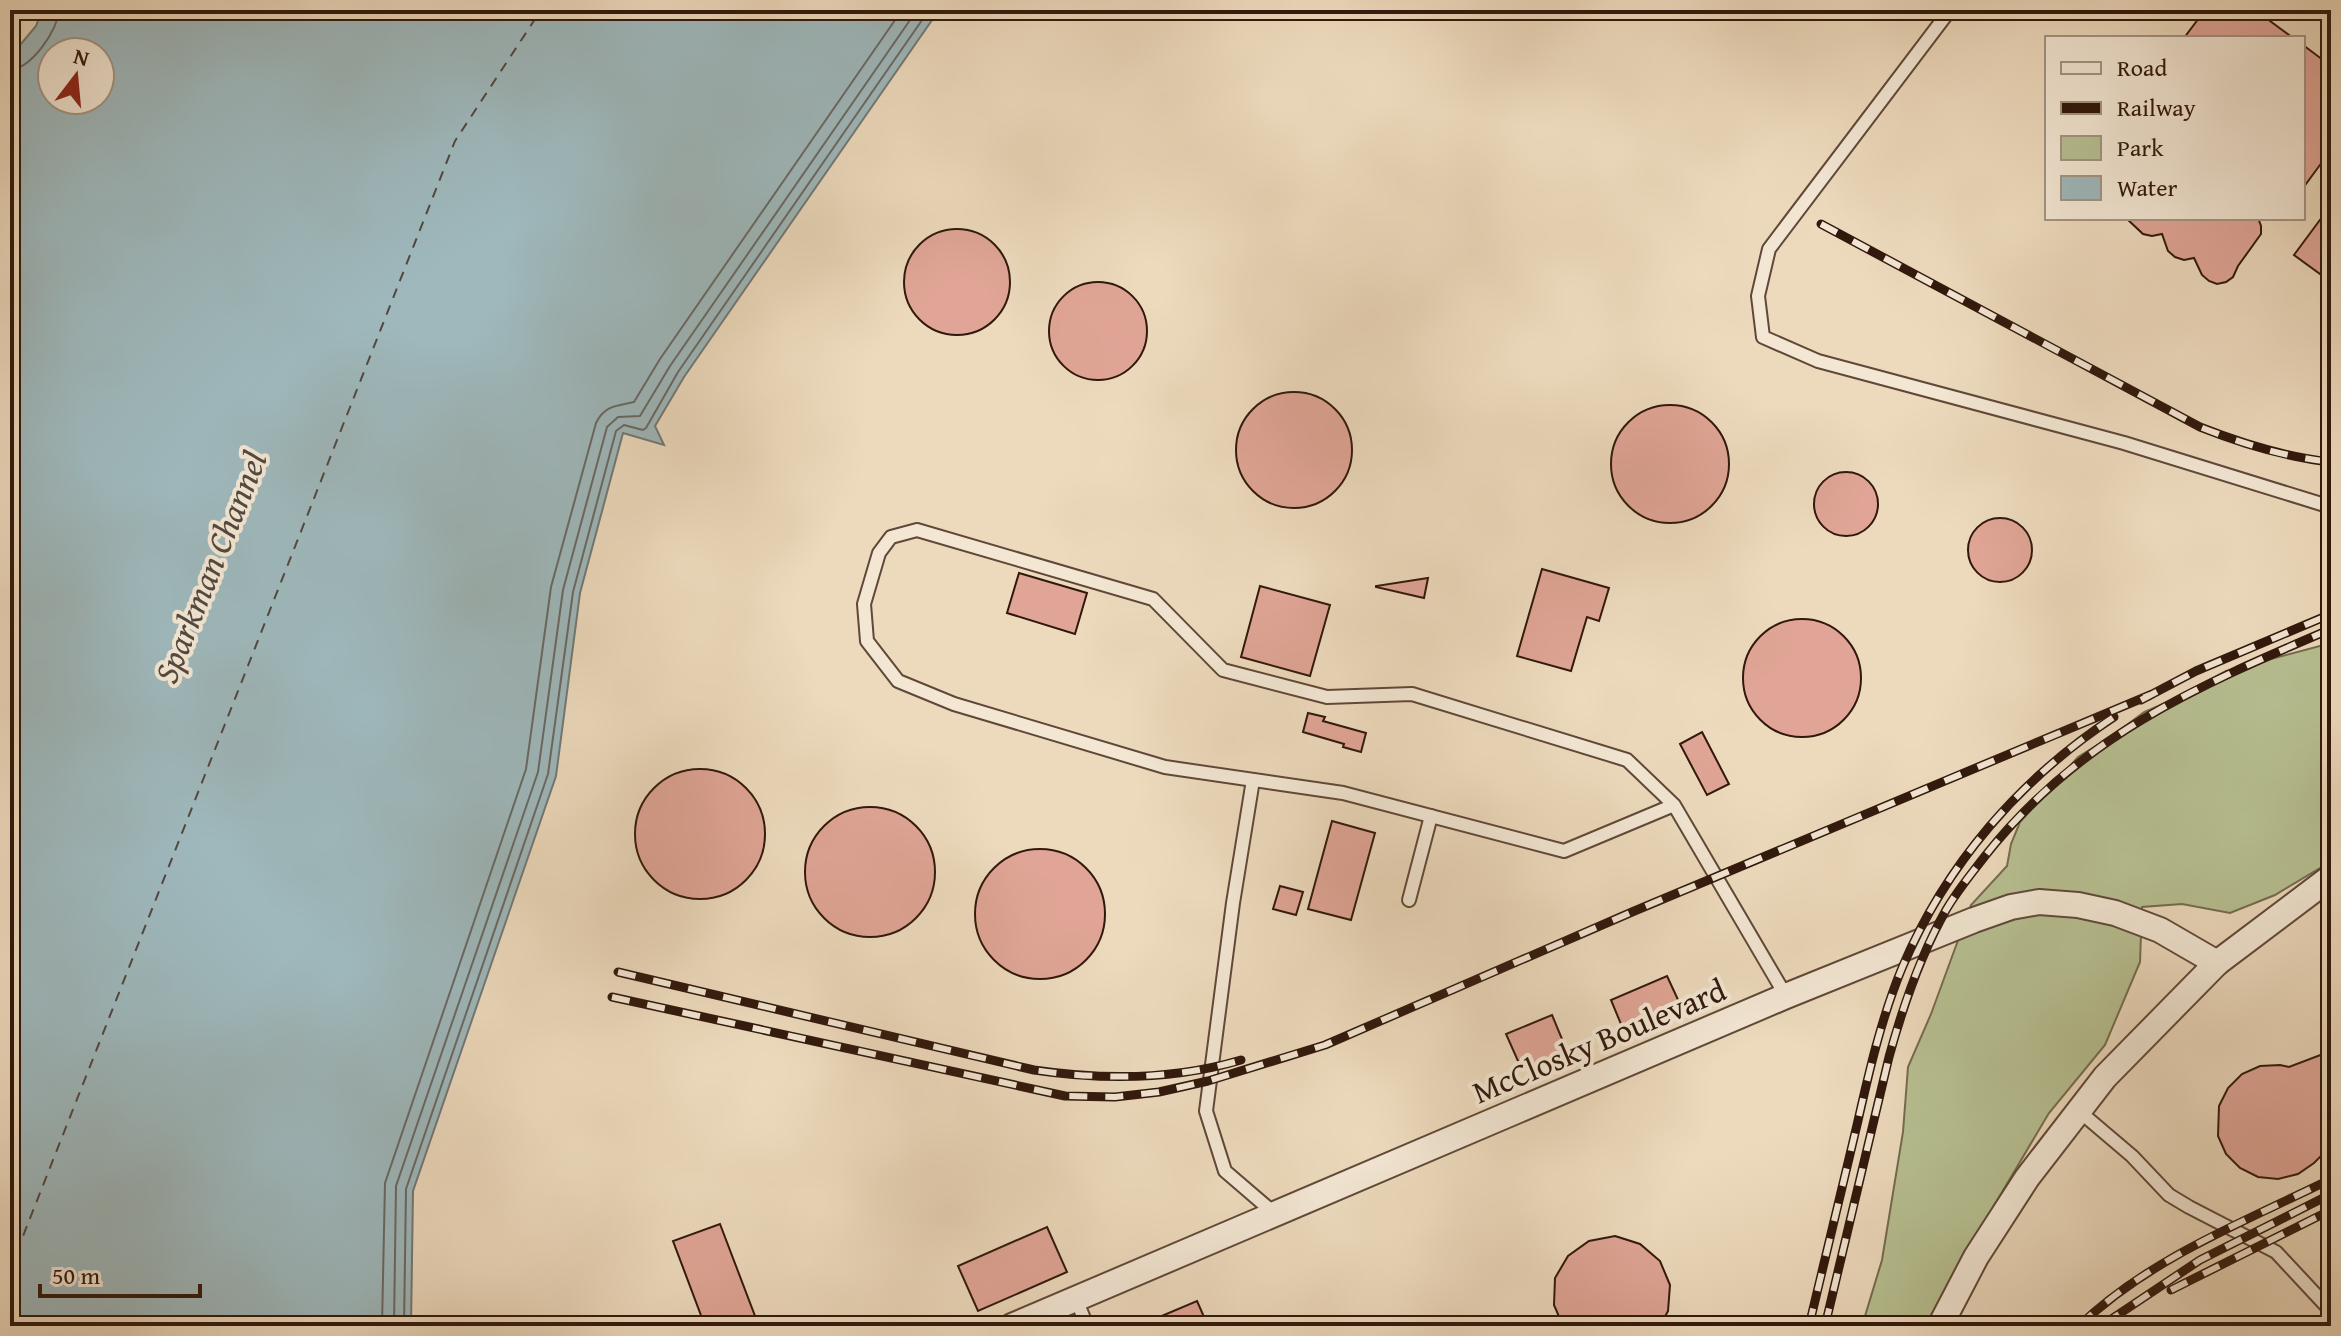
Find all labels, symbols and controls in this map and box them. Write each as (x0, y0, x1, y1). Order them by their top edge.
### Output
north arrow (36, 36, 116, 116)
legend (2045, 36, 2305, 220)
text: N (70, 39, 93, 74)
text: Road (2117, 50, 2167, 85)
text: Railway (2117, 90, 2196, 125)
text: Park (2117, 130, 2164, 165)
text: Water (2117, 170, 2178, 205)
water label: Sparkman Channel (141, 444, 278, 690)
street label: McClosky Boulevard (1465, 966, 1733, 1115)
scale bar (40, 1248, 200, 1298)
text: 50 m (52, 1258, 100, 1293)

